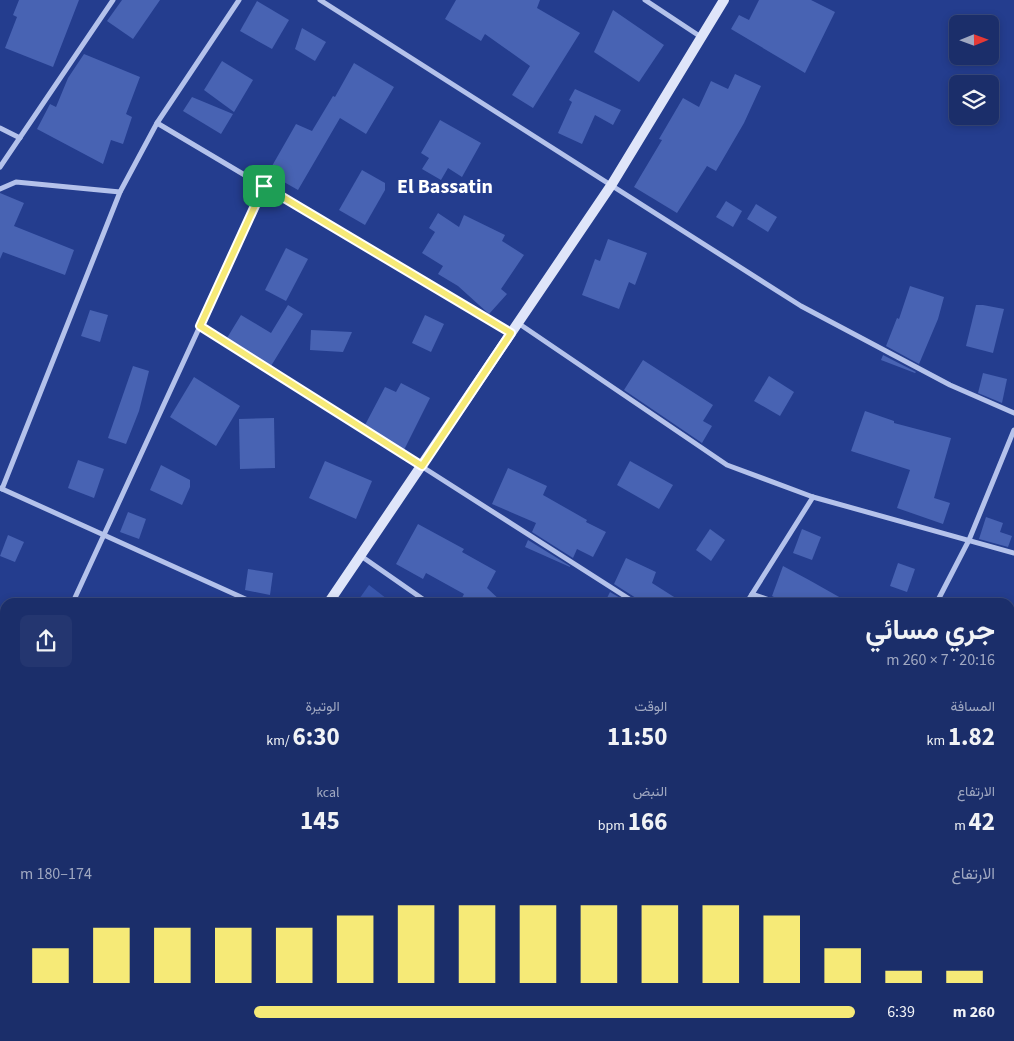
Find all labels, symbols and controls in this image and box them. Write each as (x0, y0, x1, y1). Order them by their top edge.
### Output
north arrow (949, 15, 999, 65)
map controls (949, 15, 999, 125)
button: layers (949, 75, 999, 125)
pin (243, 165, 285, 207)
icon: arrive (250, 172, 278, 200)
district label: El Bassatin (397, 173, 493, 201)
text: جري مسائي (865, 610, 995, 650)
button: share (20, 615, 72, 667)
text: 20:16 · 7 × 260 m (886, 649, 995, 671)
text: الوتيرة (305, 697, 340, 717)
text: الوقت (634, 697, 667, 717)
text: المسافة (951, 697, 995, 717)
text: 6:30 (293, 719, 340, 755)
text: 11:50 (607, 719, 667, 755)
text: 1.82 (948, 719, 995, 755)
text: /km (266, 731, 293, 751)
text: km (927, 731, 948, 751)
text: النبض (633, 782, 667, 802)
text: الارتفاع (957, 782, 995, 802)
text: kcal (316, 783, 340, 803)
text: 145 (300, 803, 340, 839)
text: 166 (628, 804, 667, 840)
text: 42 (969, 804, 995, 840)
text: bpm (598, 816, 628, 836)
text: m (954, 816, 969, 836)
text: 174–180 m (20, 863, 92, 885)
text: الارتفاع (952, 863, 995, 885)
text: 6:39 (887, 1001, 915, 1023)
text: 260 m (953, 1001, 995, 1023)

